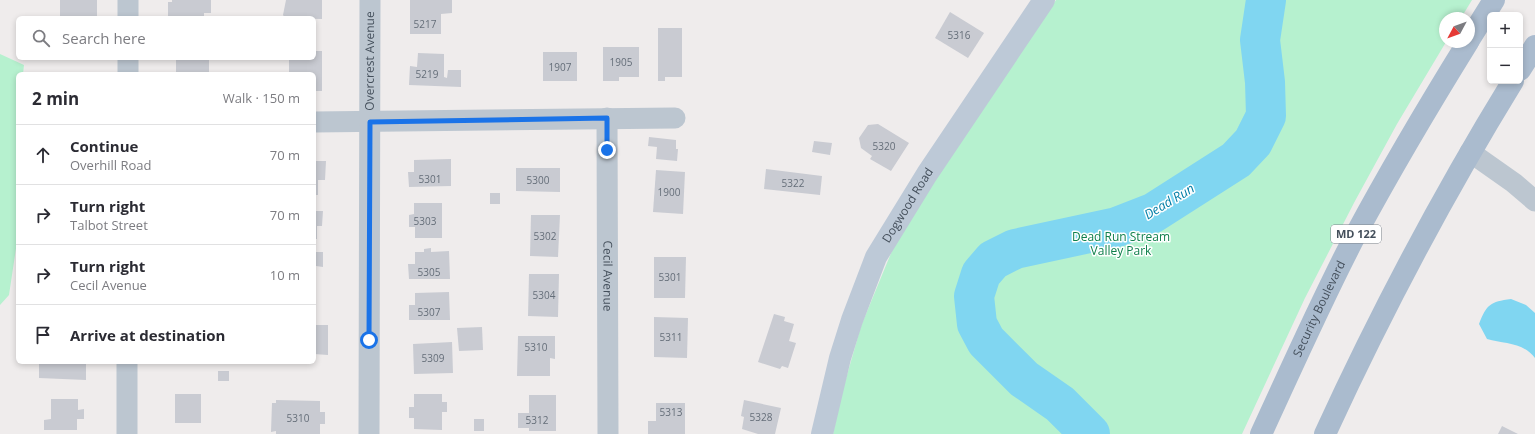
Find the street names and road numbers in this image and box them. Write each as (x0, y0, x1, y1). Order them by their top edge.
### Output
street label: Overcrest Avenue (361, 11, 378, 111)
street label: Dogwood Road (878, 164, 937, 246)
road number: MD 122 (1331, 225, 1381, 243)
street label: Cecil Avenue (599, 240, 617, 312)
street label: Security Boulevard (1289, 258, 1349, 360)

